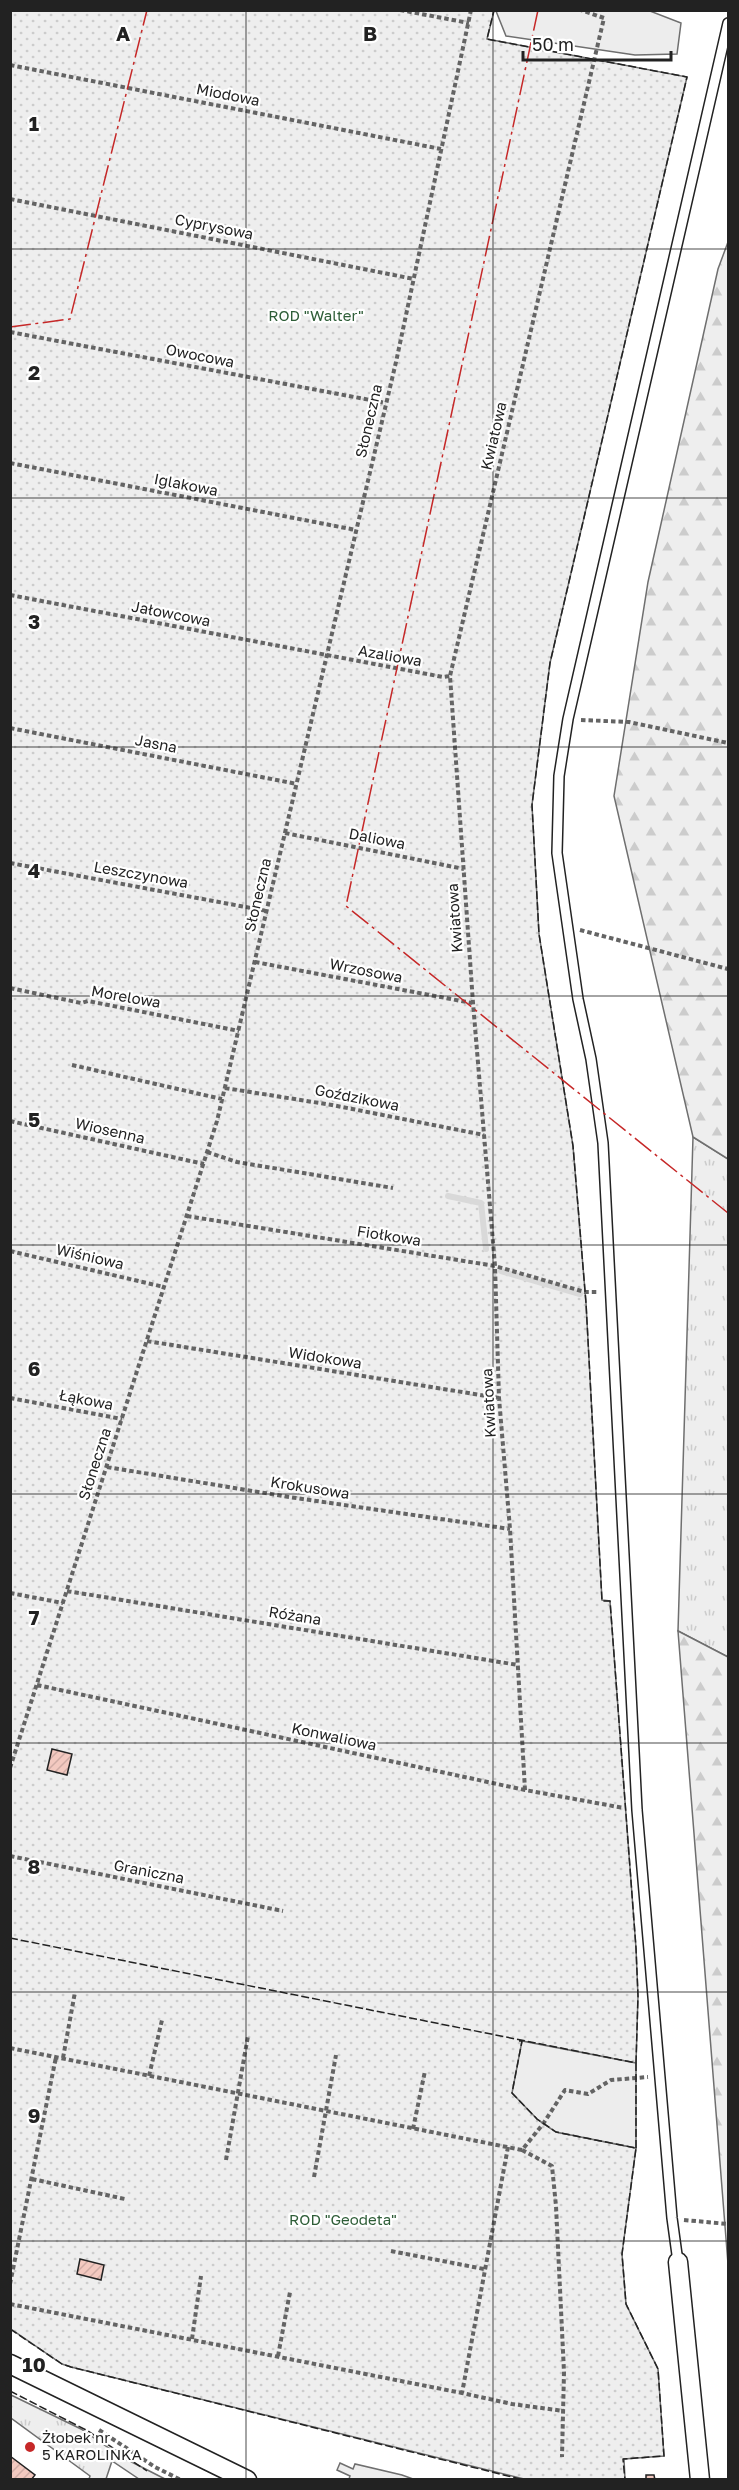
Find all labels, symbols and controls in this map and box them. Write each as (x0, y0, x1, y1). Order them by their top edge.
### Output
text: A (116, 21, 130, 45)
text: B (363, 21, 377, 45)
scale bar (523, 24, 672, 62)
text: 50 m (532, 33, 574, 55)
street label: Miodowa (195, 79, 261, 109)
text: 1 (29, 111, 39, 135)
street label: Cyprysowa (173, 210, 255, 242)
park label: ROD "Walter" (268, 306, 364, 324)
street label: Owocowa (164, 340, 236, 370)
text: 2 (28, 360, 40, 384)
street label: Słoneczna (351, 382, 385, 459)
street label: Kwiatowa (476, 400, 510, 472)
street label: Iglakowa (153, 469, 220, 499)
street label: Jałowcowa (130, 597, 212, 629)
text: 3 (28, 609, 40, 633)
street label: Azaliowa (357, 641, 423, 669)
street label: Jasna (134, 730, 179, 756)
street label: Daliowa (348, 824, 407, 852)
street label: Słoneczna (240, 856, 274, 933)
street label: Leszczynowa (93, 857, 190, 891)
text: 4 (28, 858, 40, 882)
street label: Kwiatowa (443, 883, 465, 953)
street label: Wrzosowa (328, 954, 404, 986)
street label: Morelowa (90, 981, 162, 1011)
street label: Goździkowa (314, 1080, 401, 1114)
text: 5 (28, 1107, 40, 1131)
street label: Wiosenna (74, 1113, 147, 1147)
street label: Fiołkowa (356, 1221, 422, 1249)
street label: Wiśniowa (55, 1240, 126, 1273)
street label: Widokowa (287, 1342, 363, 1372)
text: 6 (28, 1356, 40, 1380)
street label: Kwiatowa (477, 1368, 499, 1438)
street label: Łąkowa (58, 1385, 115, 1413)
street label: Słoneczna (74, 1425, 114, 1502)
street label: Krokusowa (269, 1472, 351, 1502)
street label: Różana (268, 1602, 323, 1628)
text: 7 (29, 1605, 40, 1629)
street label: Konwaliowa (290, 1718, 378, 1754)
text: 8 (28, 1854, 40, 1878)
street label: Graniczna (112, 1855, 186, 1887)
text: 9 (28, 2103, 40, 2127)
park label: ROD "Geodeta" (289, 2210, 397, 2228)
text: 10 (22, 2352, 46, 2376)
place label: Żłobek nr 5 KAROLINKA (42, 2428, 142, 2463)
marker: Żłobek nr 5 KAROLINKA (23, 2440, 37, 2454)

